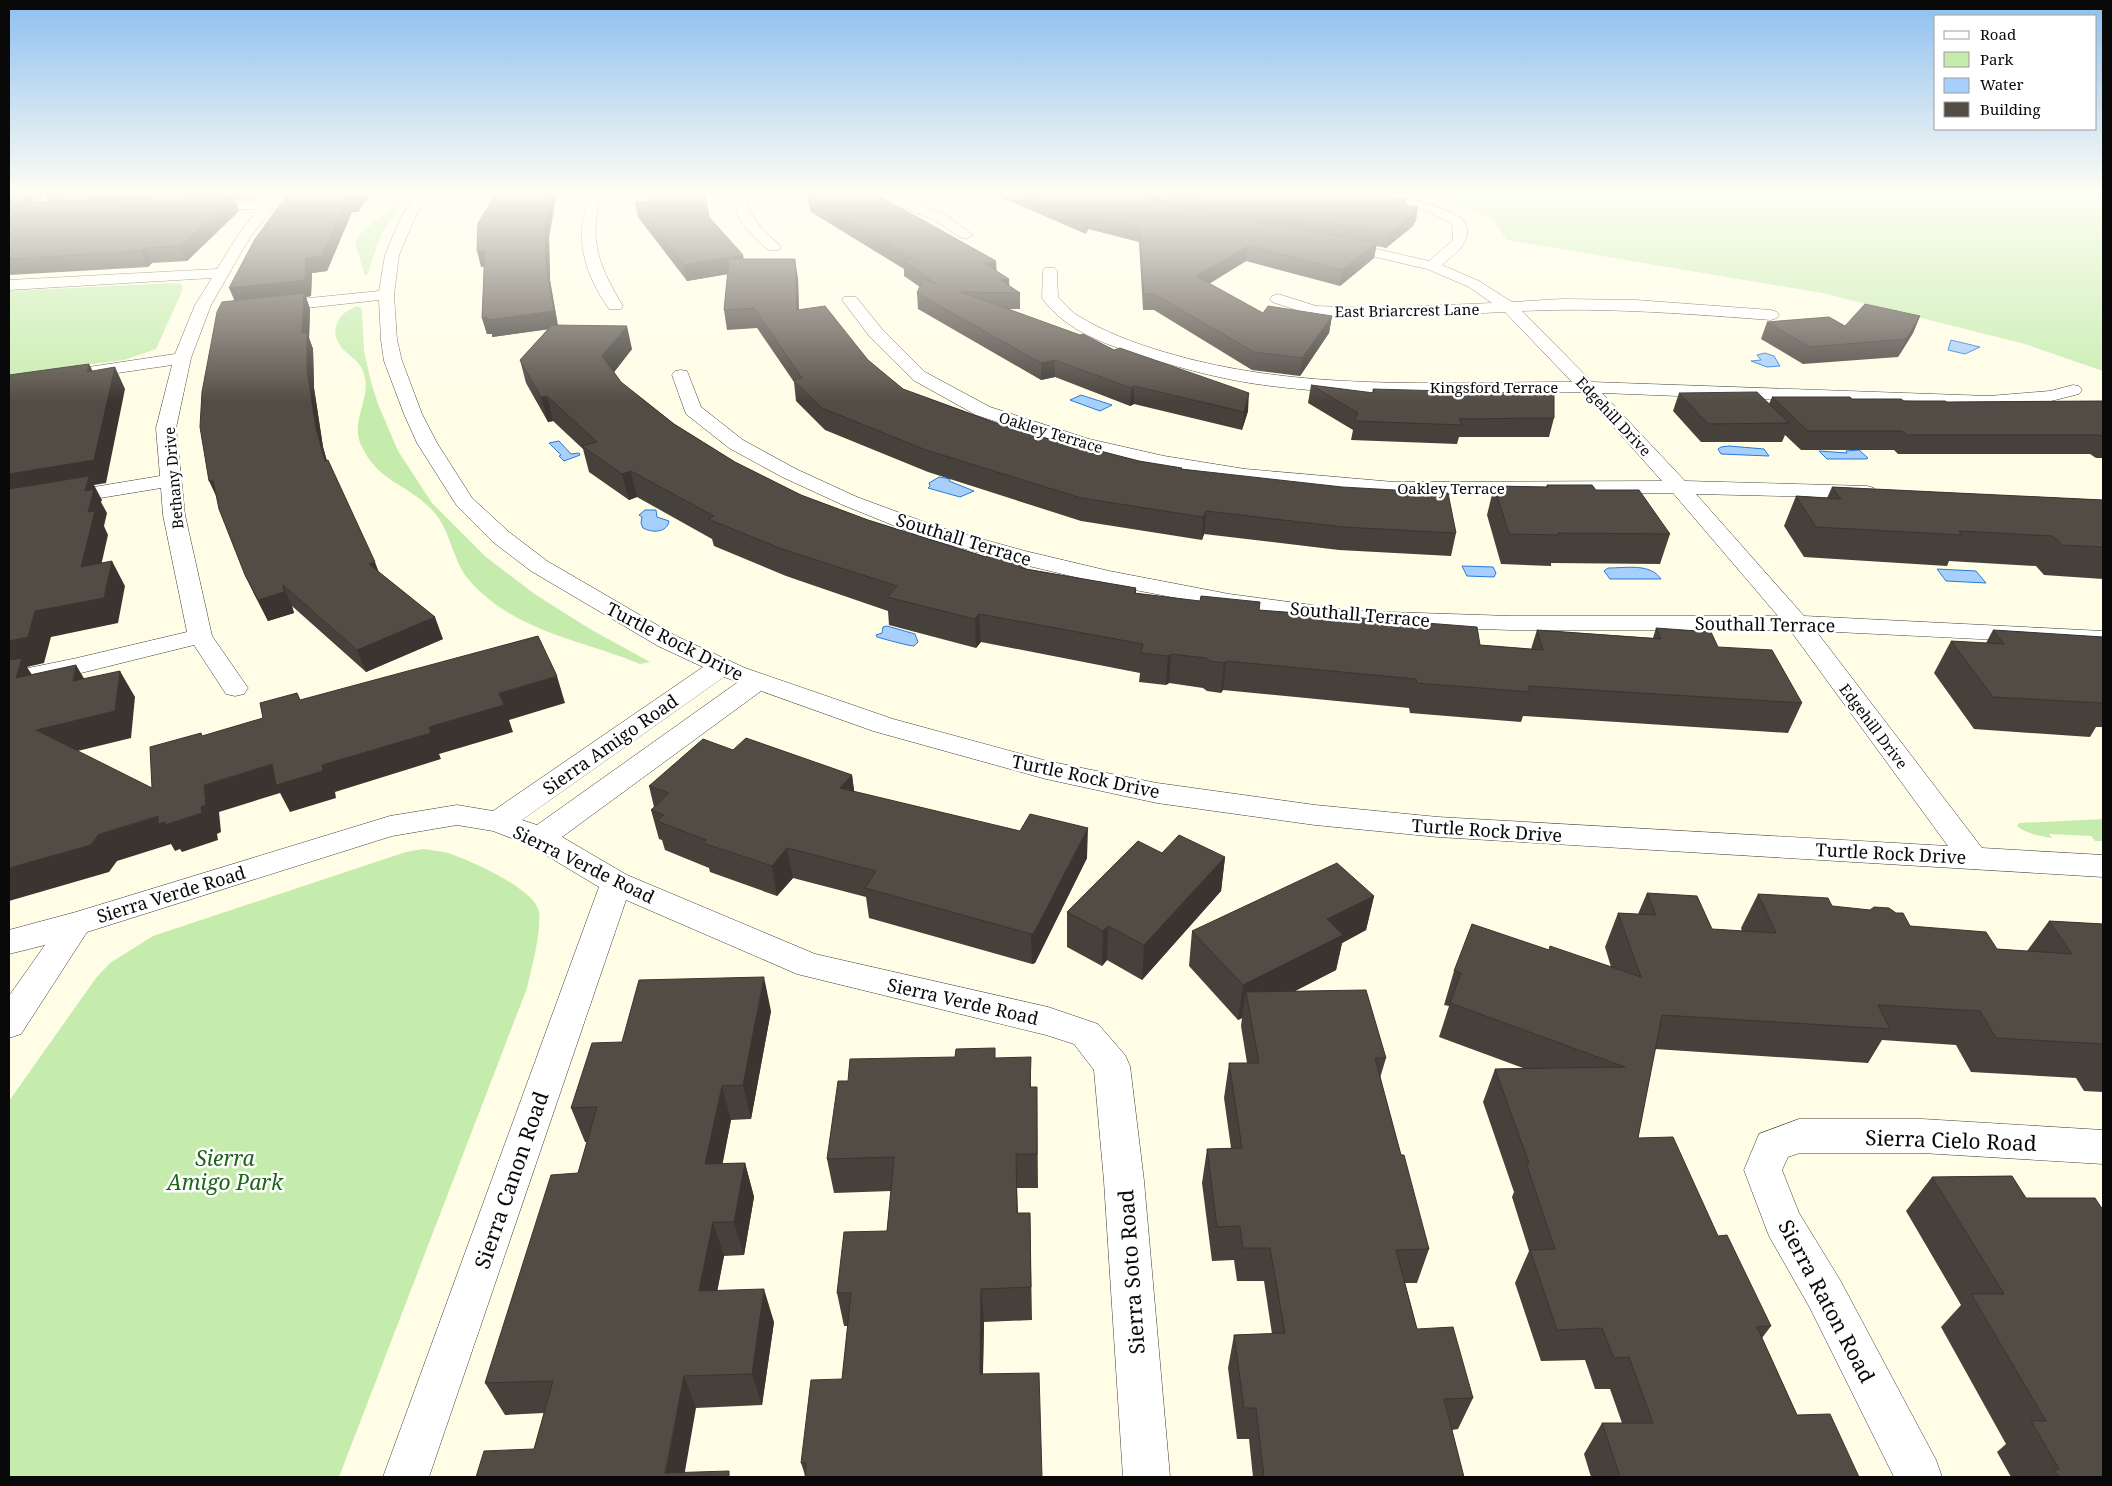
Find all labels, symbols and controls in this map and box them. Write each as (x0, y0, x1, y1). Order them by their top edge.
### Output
legend (1934, 15, 2097, 130)
text: Road (1980, 24, 2016, 44)
text: Park (1980, 49, 2014, 69)
text: Water (1980, 74, 2023, 94)
text: Building (1980, 99, 2041, 119)
street label: East Briarcrest Lane (1334, 299, 1480, 321)
street label: Edgehill Drive (1572, 372, 1656, 460)
street label: Kingsford Terrace (1430, 377, 1558, 397)
street label: Oakley Terrace (997, 407, 1105, 457)
street label: Bethany Drive (159, 426, 187, 530)
street label: Oakley Terrace (1397, 478, 1505, 498)
street label: Southall Terrace (893, 507, 1035, 571)
street label: Turtle Rock Drive (602, 596, 748, 686)
street label: Southall Terrace (1289, 596, 1431, 632)
street label: Southall Terrace (1695, 611, 1835, 637)
street label: Edgehill Drive (1835, 679, 1913, 773)
street label: Sierra Amigo Road (538, 688, 682, 800)
street label: Turtle Rock Drive (1010, 749, 1162, 803)
street label: Turtle Rock Drive (1411, 813, 1563, 847)
street label: Sierra Verde Road (509, 819, 659, 909)
street label: Turtle Rock Drive (1815, 837, 1967, 869)
street label: Sierra Verde Road (94, 860, 248, 928)
street label: Sierra Verde Road (885, 972, 1041, 1030)
street label: Sierra Canon Road (467, 1087, 555, 1273)
street label: Sierra Cielo Road (1865, 1123, 2037, 1157)
park label: Sierra Amigo Park (165, 1144, 284, 1196)
street label: Sierra Soto Road (1111, 1189, 1151, 1355)
street label: Sierra Raton Road (1772, 1215, 1882, 1387)

